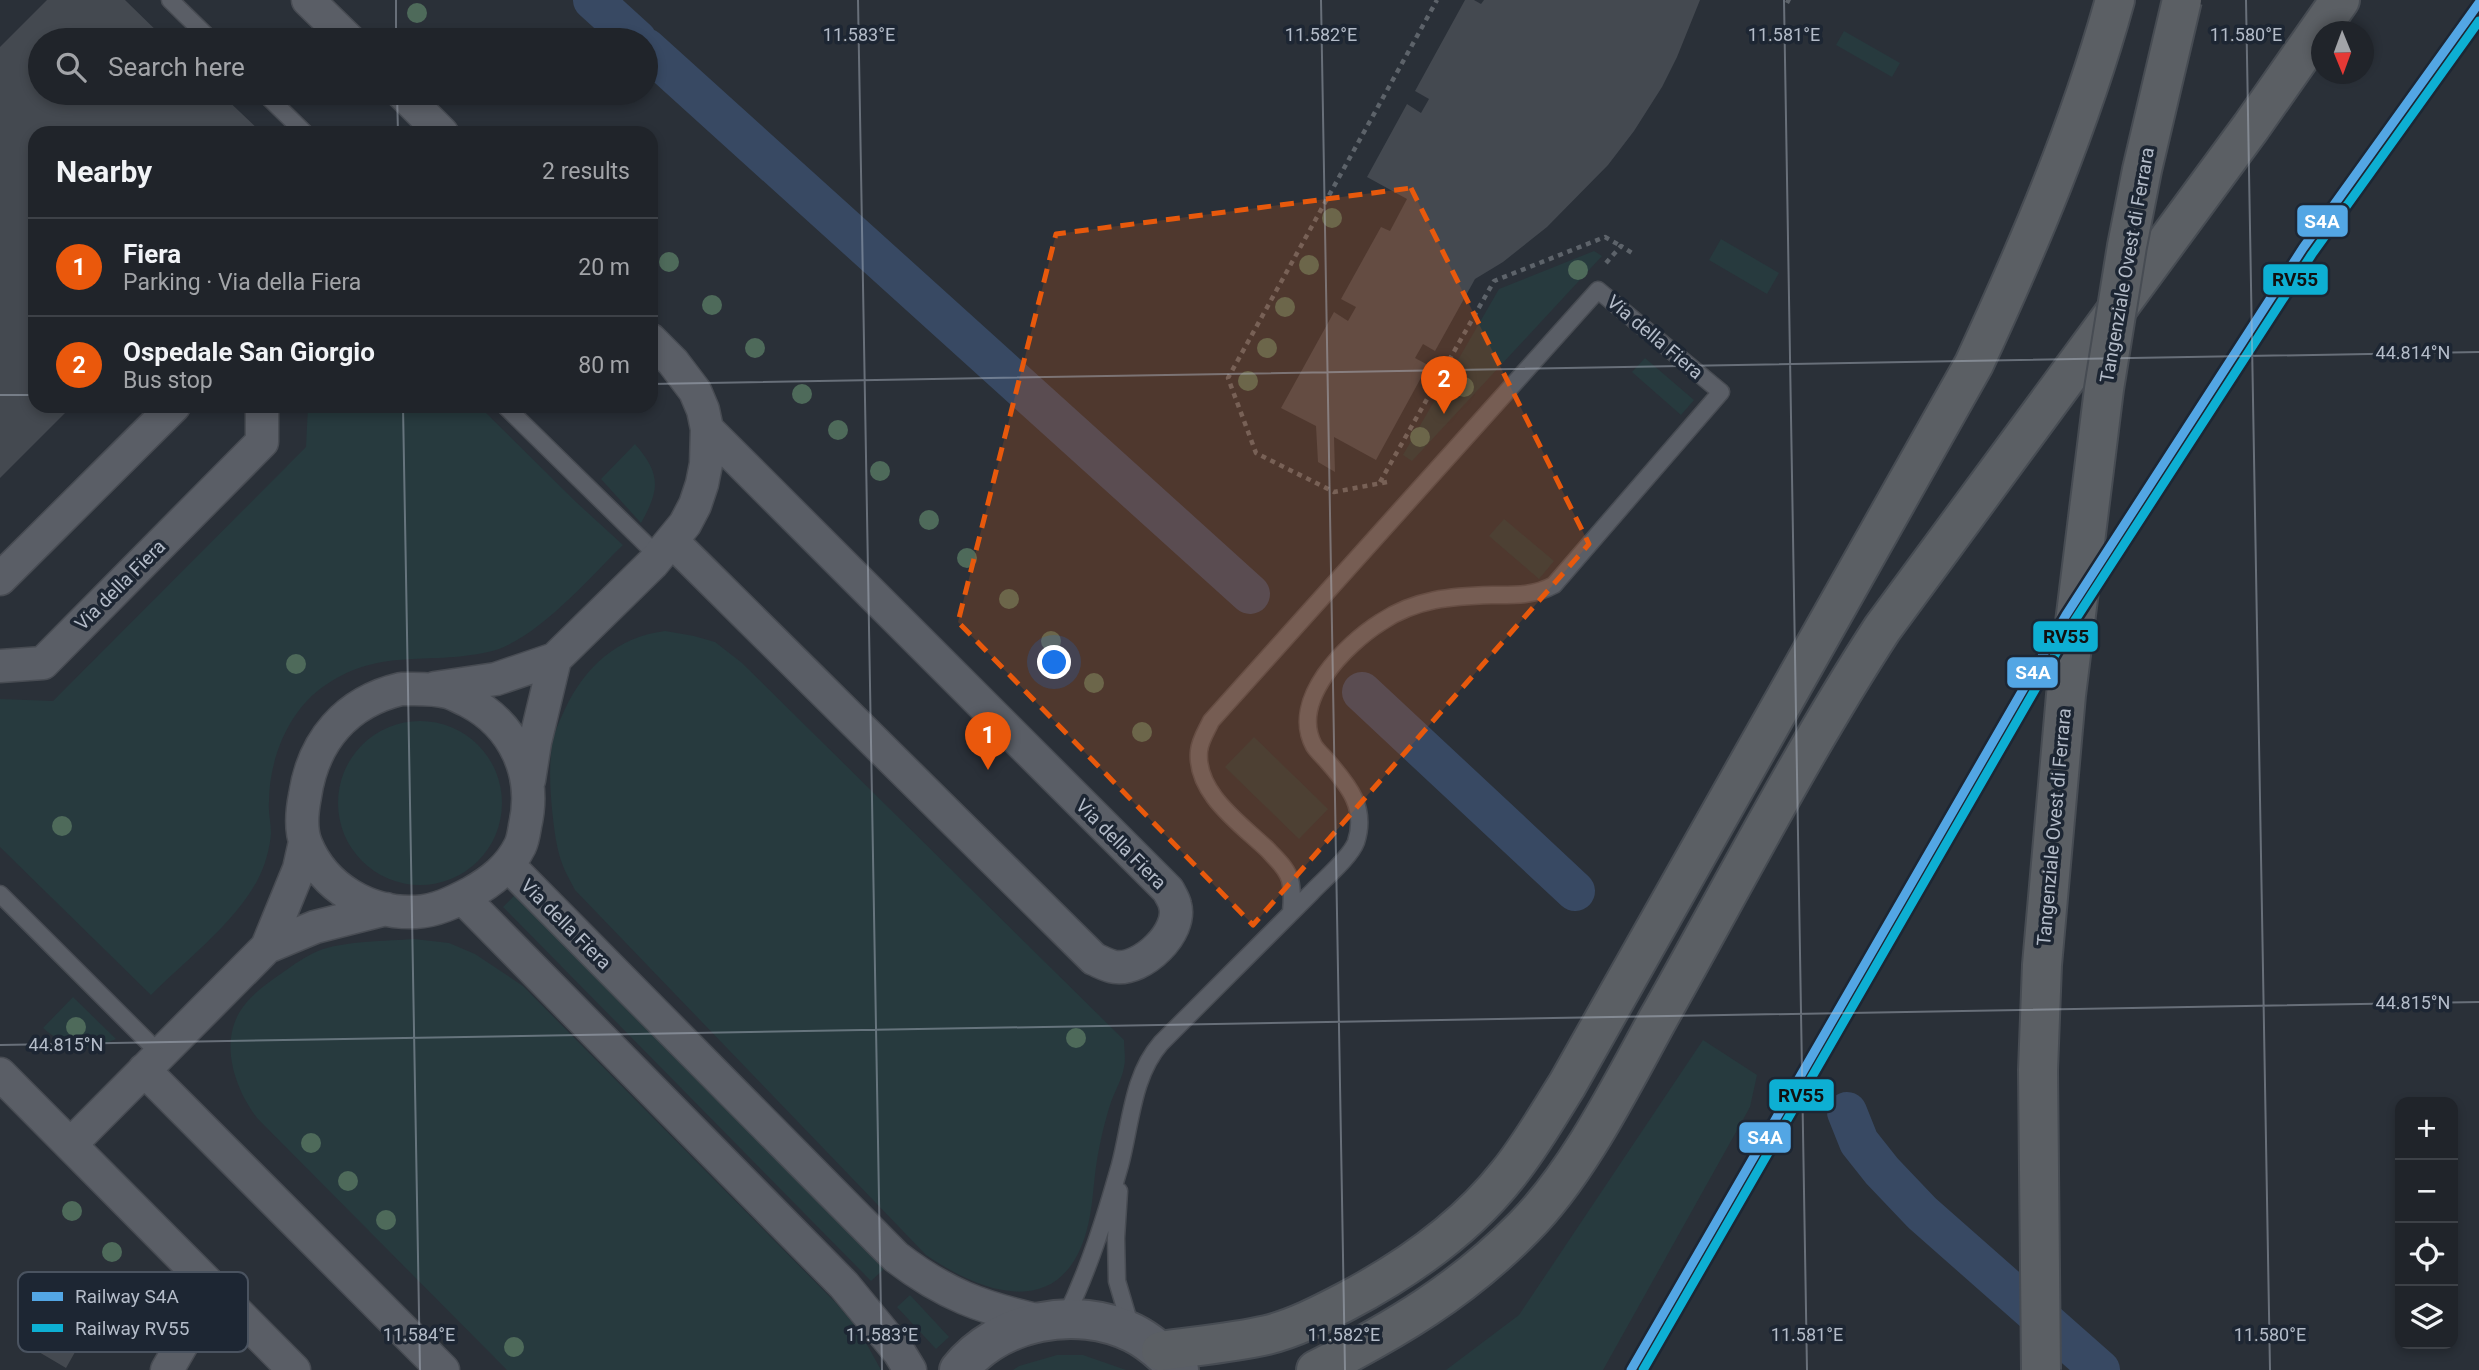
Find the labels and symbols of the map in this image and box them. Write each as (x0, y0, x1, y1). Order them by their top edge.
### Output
north arrow (2311, 21, 2374, 84)
text: 11.583°E (823, 24, 895, 45)
text: 11.582°E (1285, 24, 1357, 45)
text: 11.581°E (1748, 24, 1820, 45)
text: 11.580°E (2210, 24, 2282, 45)
street label: Tangenziale Ovest di Ferrara (2095, 145, 2159, 385)
line badge: S4A (2296, 204, 2349, 238)
text: S4A (2304, 210, 2340, 233)
line badge: RV55 (2262, 263, 2329, 296)
text: RV55 (2272, 268, 2318, 291)
street label: Via della Fiera (1602, 290, 1708, 384)
text: 44.814°N (2376, 342, 2450, 363)
pin: 2 (1421, 356, 1467, 414)
street label: Via della Fiera (70, 535, 170, 635)
line badge: RV55 (2032, 620, 2099, 653)
text: RV55 (2043, 625, 2089, 648)
your location (1037, 645, 1071, 679)
line badge: S4A (2006, 656, 2059, 689)
text: S4A (2015, 661, 2051, 684)
street label: Tangenziale Ovest di Ferrara (2032, 707, 2076, 947)
pin: 1 (965, 712, 1011, 770)
street label: Via della Fiera (1071, 794, 1171, 894)
street label: Via della Fiera (516, 874, 616, 974)
text: 44.815°N (2376, 992, 2450, 1013)
text: 44.815°N (29, 1034, 103, 1055)
line badge: RV55 (1768, 1078, 1835, 1112)
text: RV55 (1778, 1084, 1824, 1107)
line badge: S4A (1738, 1121, 1792, 1154)
text: S4A (1747, 1126, 1783, 1149)
legend (18, 1272, 248, 1352)
text: Railway S4A (75, 1285, 179, 1308)
text: Railway RV55 (75, 1317, 189, 1340)
text: 11.584°E (383, 1324, 455, 1345)
text: 11.583°E (846, 1324, 918, 1345)
text: 11.582°E (1308, 1324, 1380, 1345)
text: 11.581°E (1771, 1324, 1843, 1345)
text: 11.580°E (2234, 1324, 2306, 1345)

